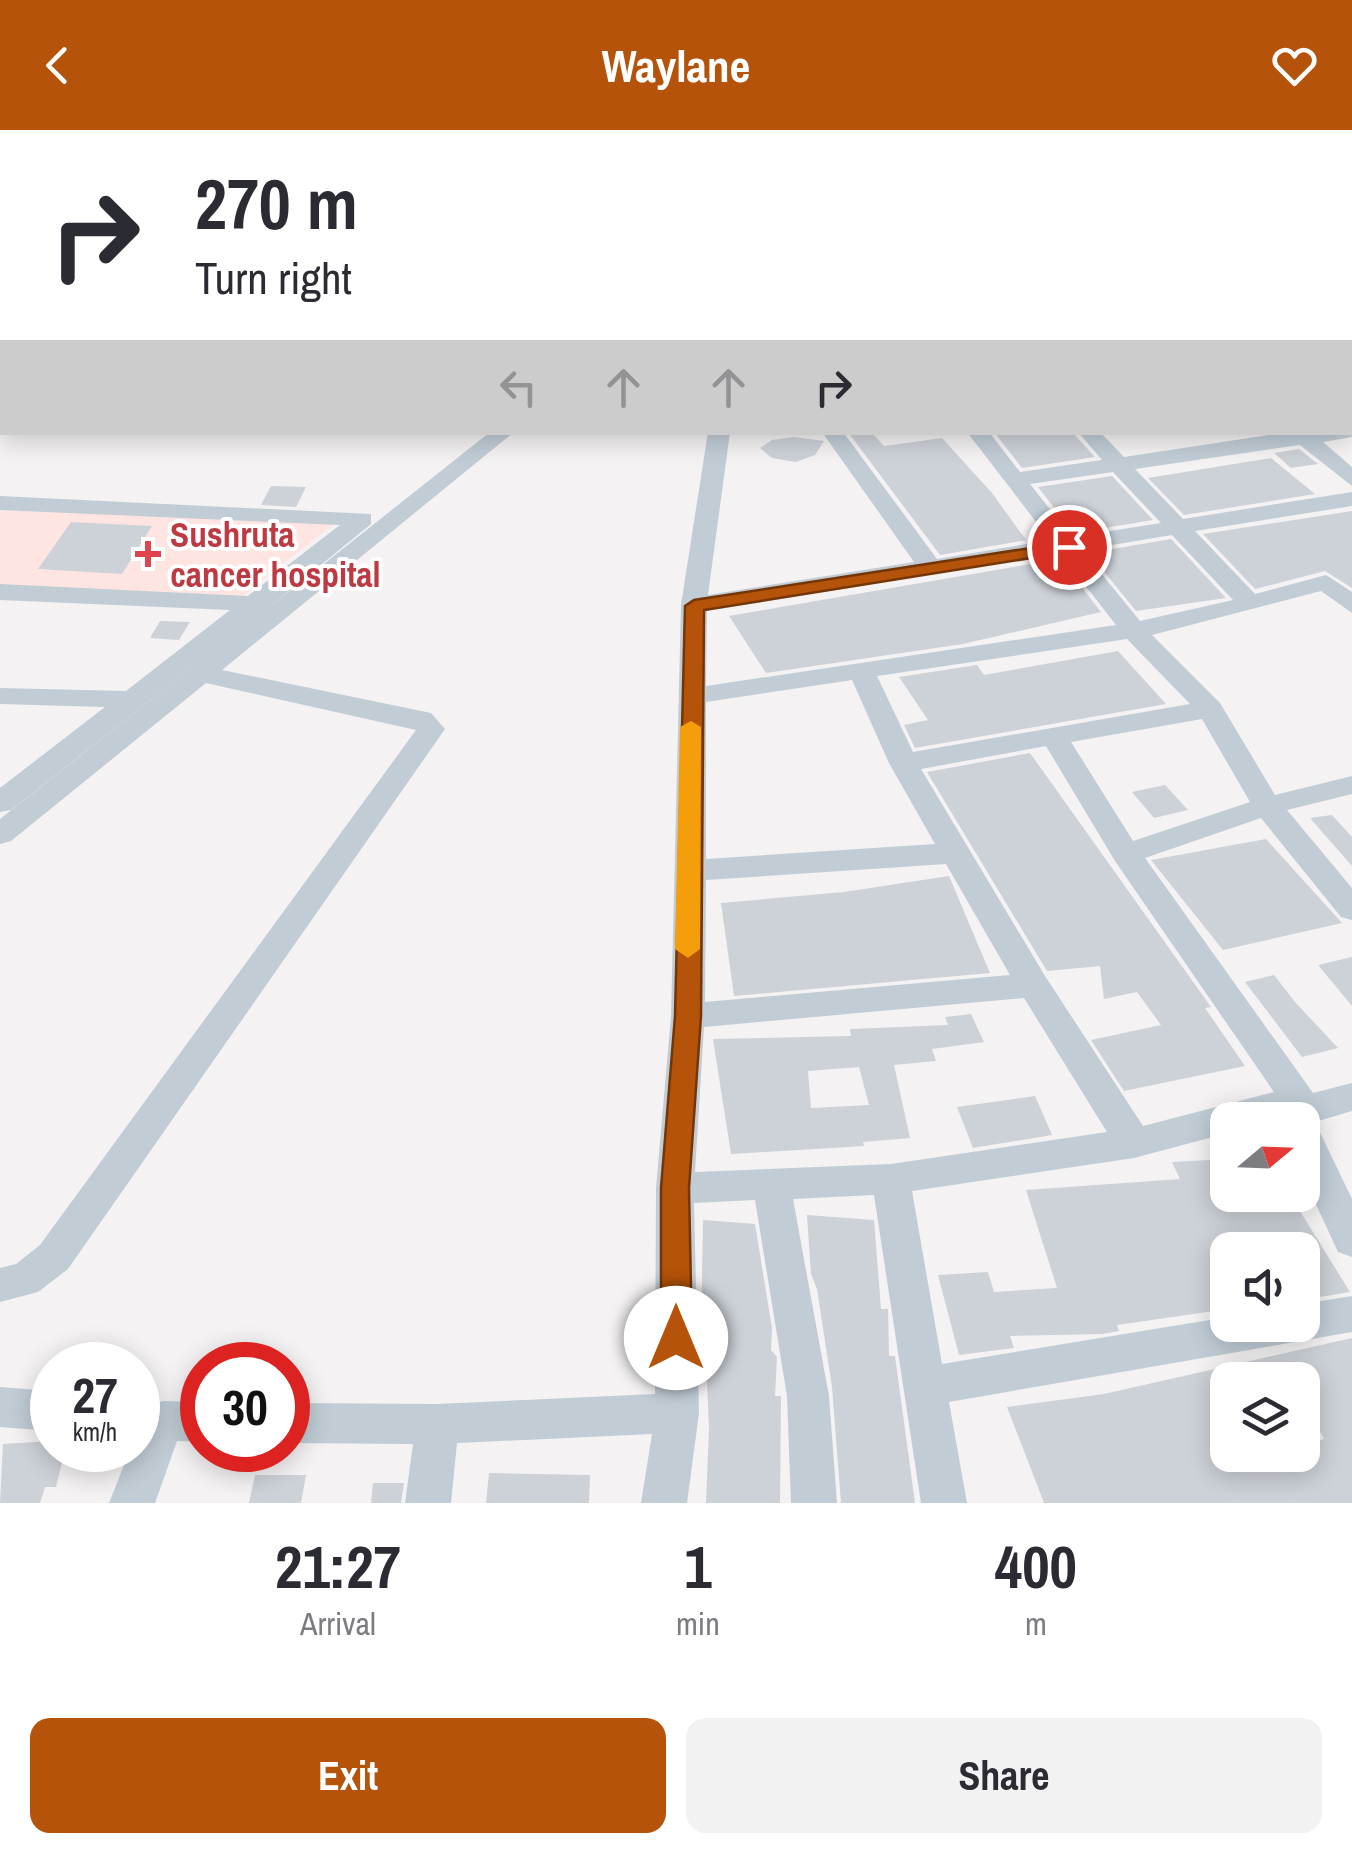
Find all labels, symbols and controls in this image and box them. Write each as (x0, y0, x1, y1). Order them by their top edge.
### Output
text: Waylane (602, 35, 750, 96)
icon: back (30, 38, 85, 93)
icon: heart (1267, 38, 1322, 93)
text: 270 m (195, 157, 358, 251)
icon: right (30, 170, 160, 300)
text: Turn right (195, 247, 352, 308)
icon: left (491, 360, 546, 415)
icon: ahead (596, 360, 651, 415)
icon: ahead (701, 360, 756, 415)
icon: right (806, 360, 861, 415)
pin (1027, 505, 1112, 590)
place label: Sushruta cancer hospital (170, 511, 381, 598)
icon: arrive (1042, 520, 1097, 575)
marker: Sushruta cancer hospital (135, 541, 161, 567)
north arrow (1210, 1102, 1320, 1212)
map controls (1210, 1102, 1320, 1472)
button: sound (1210, 1232, 1320, 1342)
position arrow (624, 1286, 728, 1390)
speed limit sign: 30 (180, 1342, 310, 1472)
text: 27 (72, 1361, 118, 1429)
button: layers (1210, 1362, 1320, 1472)
text: km/h (73, 1415, 117, 1449)
text: 21:27 (275, 1526, 401, 1607)
text: 1 (684, 1526, 712, 1607)
text: 400 (995, 1526, 1077, 1607)
text: Arrival (300, 1602, 376, 1645)
text: min (676, 1602, 720, 1645)
text: m (1025, 1602, 1047, 1645)
button: Exit (30, 1718, 666, 1833)
button: Share (686, 1718, 1322, 1833)

